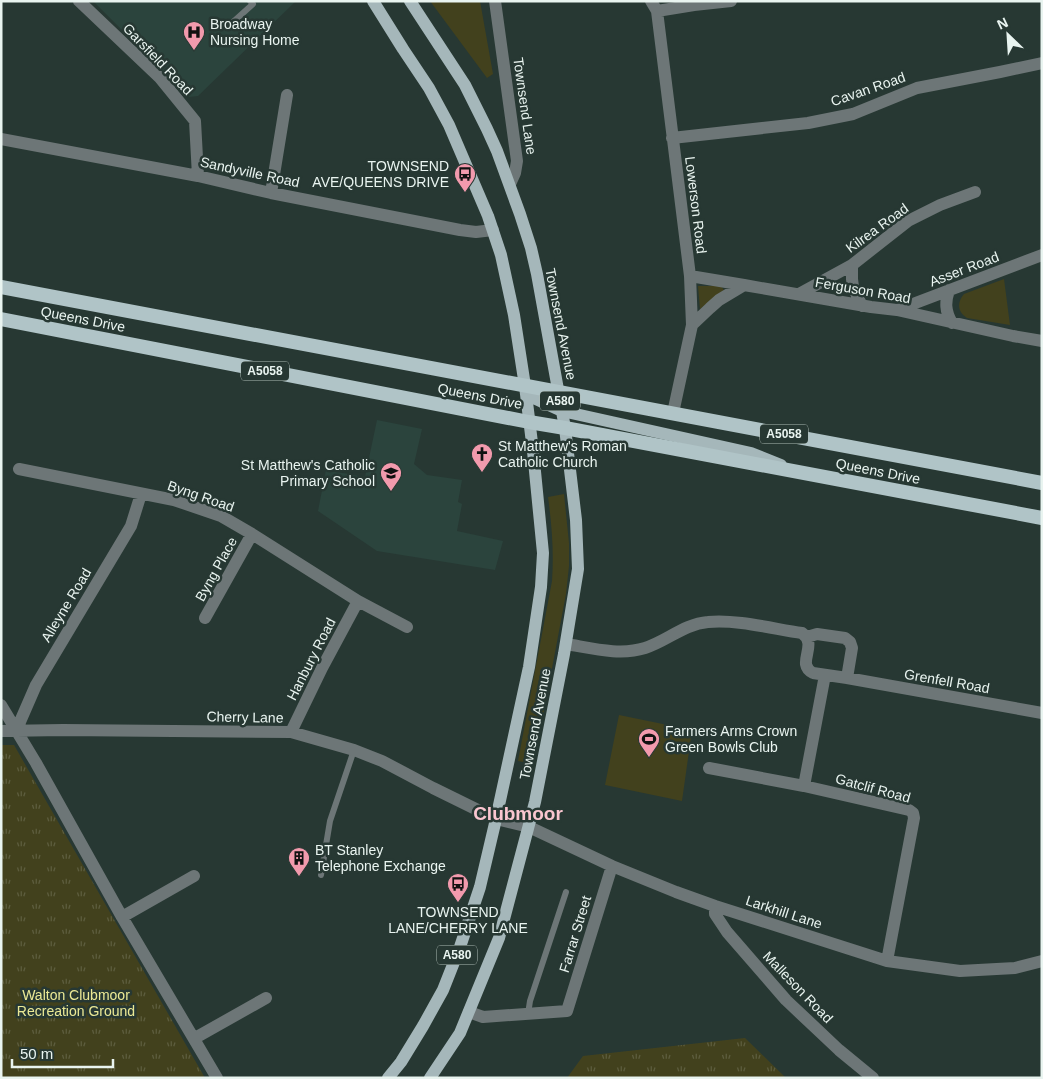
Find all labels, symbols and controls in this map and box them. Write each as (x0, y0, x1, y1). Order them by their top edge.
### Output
north arrow (983, 10, 1033, 60)
text: N (995, 14, 1010, 33)
place label: Broadway Nursing Home (210, 16, 300, 48)
street label: Garsfield Road (120, 20, 196, 98)
hospital icon: Broadway Nursing Home (182, 20, 206, 51)
street label: Townsend Lane (510, 56, 540, 156)
street label: Cavan Road (829, 69, 907, 109)
street label: Sandyville Road (199, 154, 301, 190)
street label: Lowerson Road (682, 155, 710, 255)
place label: TOWNSEND AVE/QUEENS DRIVE (312, 158, 449, 190)
bus stop icon: TOWNSEND AVE/QUEENS DRIVE (453, 162, 477, 193)
street label: Kilrea Road (843, 200, 911, 256)
street label: Asser Road (927, 248, 1001, 290)
street label: Townsend Avenue (542, 267, 580, 381)
street label: Ferguson Road (814, 274, 912, 306)
street label: Queens Drive (39, 303, 127, 335)
road number: A5058 (241, 362, 289, 381)
street label: Queens Drive (436, 380, 524, 412)
road number: A580 (540, 392, 580, 411)
road number: A5058 (760, 424, 808, 444)
place label: St Matthew's Roman Catholic Church (498, 438, 627, 470)
church icon: St Matthew's Roman Catholic Church (470, 442, 494, 473)
street label: Queens Drive (834, 455, 922, 487)
place label: St Matthew's Catholic Primary School (241, 457, 375, 489)
school or university icon: St Matthew's Catholic Primary School (379, 461, 403, 492)
street label: Byng Road (166, 477, 236, 515)
street label: Byng Place (192, 534, 240, 604)
street label: Alleyne Road (38, 565, 94, 645)
street label: Hanbury Road (283, 615, 339, 703)
street label: Grenfell Road (903, 666, 991, 696)
street label: Townsend Avenue (516, 667, 554, 781)
street label: Cherry Lane (206, 708, 284, 726)
place label: Farmers Arms Crown Green Bowls Club (665, 723, 797, 755)
sports icon: Farmers Arms Crown Green Bowls Club (637, 727, 661, 758)
street label: Gatclif Road (834, 770, 912, 806)
district label: Clubmoor (473, 803, 563, 824)
place label: BT Stanley Telephone Exchange (315, 842, 446, 874)
building icon: BT Stanley Telephone Exchange (287, 846, 311, 877)
bus stop icon: TOWNSEND LANE/CHERRY LANE (446, 872, 470, 903)
street label: Larkhill Lane (744, 892, 824, 932)
street label: Farrar Street (556, 894, 594, 974)
place label: TOWNSEND LANE/CHERRY LANE (388, 904, 528, 936)
road number: A580 (437, 946, 477, 964)
street label: Malleson Road (760, 948, 836, 1026)
park label: Walton Clubmoor Recreation Ground (17, 987, 135, 1019)
scale bar (12, 1036, 114, 1068)
text: 50 m (20, 1045, 53, 1062)

